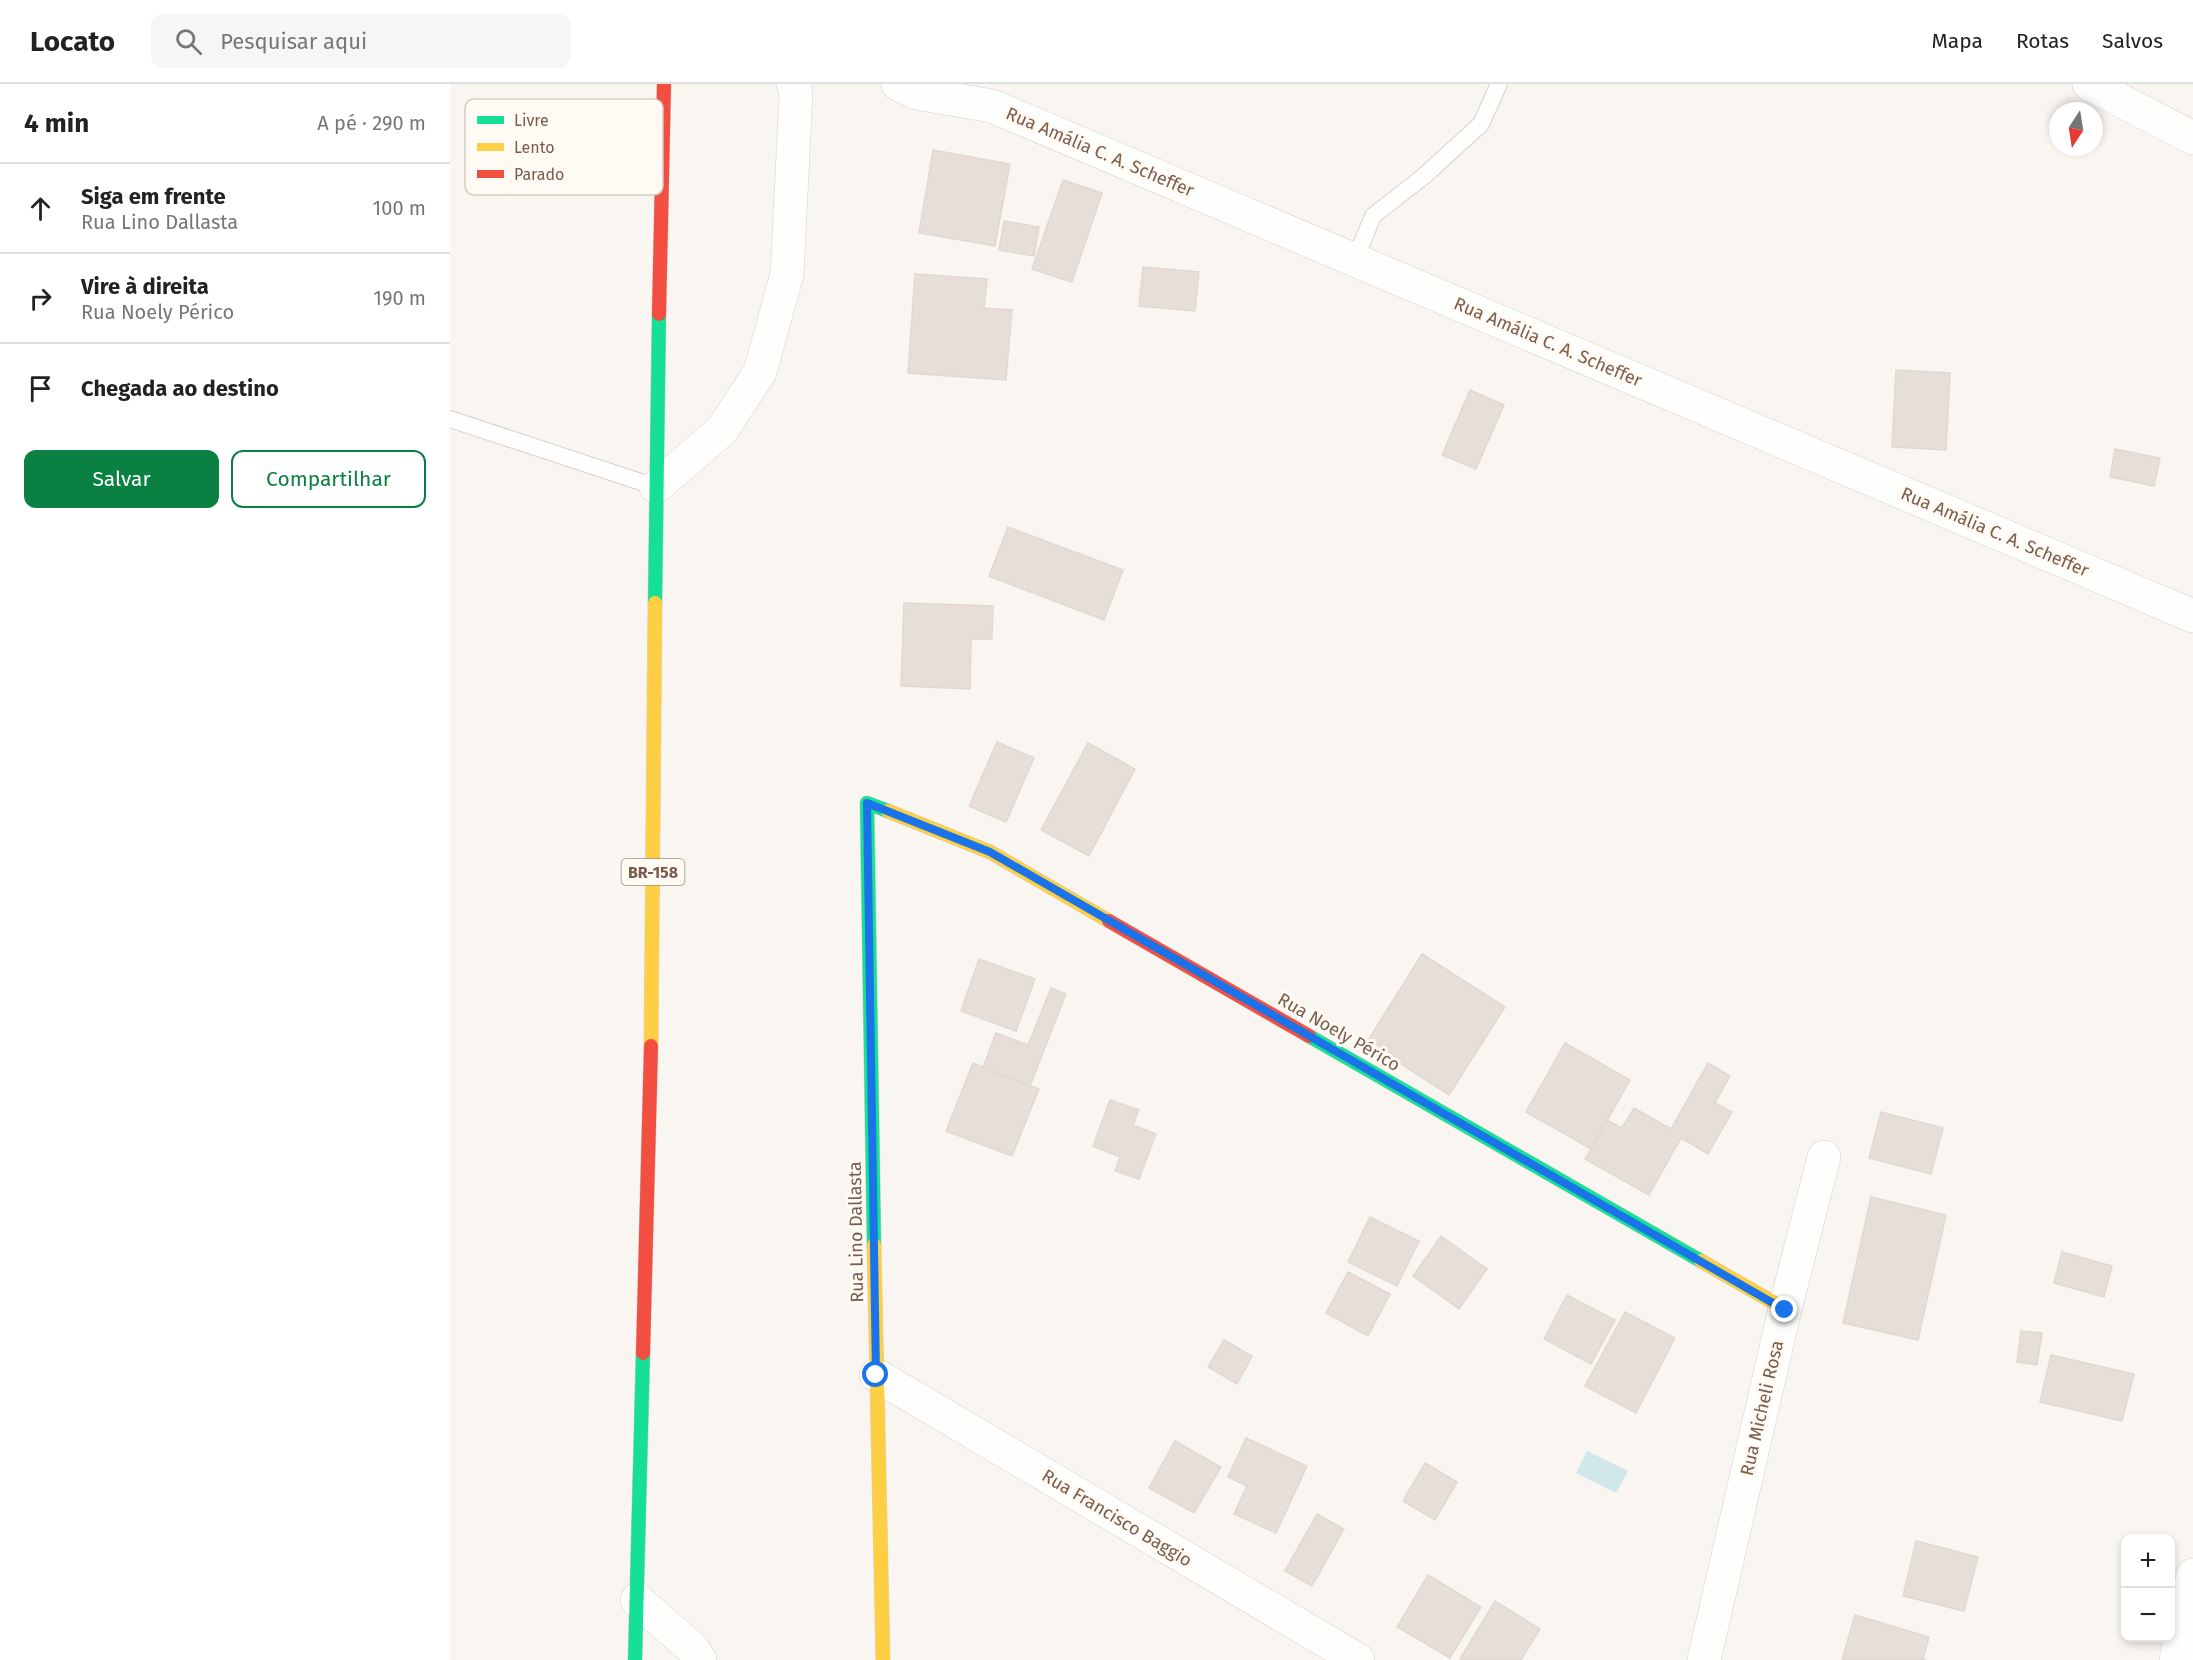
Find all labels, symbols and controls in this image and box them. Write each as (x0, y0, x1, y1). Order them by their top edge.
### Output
search box (151, 14, 571, 68)
text: Locato (30, 25, 115, 58)
icon: search (172, 25, 205, 58)
text: Pesquisar aqui (220, 28, 367, 55)
text: Mapa (1932, 28, 1983, 54)
text: Rotas (2016, 28, 2069, 54)
text: Salvos (2102, 28, 2163, 54)
legend (465, 99, 663, 195)
street label: Rua Amália C. A. Scheffer (1003, 102, 1197, 202)
north arrow (2049, 102, 2103, 156)
text: 4 min (24, 108, 89, 139)
text: A pé · 290 m (317, 111, 426, 135)
text: Livre (514, 111, 549, 130)
text: Lento (514, 138, 555, 157)
text: Parado (514, 165, 564, 184)
text: Siga em frente (81, 183, 226, 210)
icon: ahead (24, 192, 57, 225)
text: 100 m (373, 196, 426, 220)
text: Rua Lino Dallasta (81, 210, 238, 234)
text: Vire à direita (81, 273, 209, 300)
icon: right (24, 282, 57, 315)
text: 190 m (373, 286, 426, 310)
street label: Rua Amália C. A. Scheffer (1451, 292, 1645, 392)
text: Rua Noely Périco (81, 300, 234, 324)
icon: arrive (24, 372, 57, 405)
text: Chegada ao destino (81, 375, 279, 402)
button: Salvar (24, 450, 219, 508)
button: Compartilhar (231, 450, 426, 508)
street label: Rua Amália C. A. Scheffer (1898, 482, 2092, 582)
road number: BR-158 (622, 859, 684, 885)
street label: Rua Noely Périco (1274, 988, 1404, 1076)
street label: Rua Lino Dallasta (844, 1161, 868, 1303)
route end (1771, 1296, 1797, 1322)
street label: Rua Micheli Rosa (1736, 1338, 1788, 1478)
route start (862, 1361, 888, 1387)
street label: Rua Francisco Baggio (1038, 1464, 1196, 1572)
map controls (2121, 1534, 2175, 1642)
button: + (2121, 1534, 2175, 1588)
button: − (2121, 1588, 2175, 1642)

